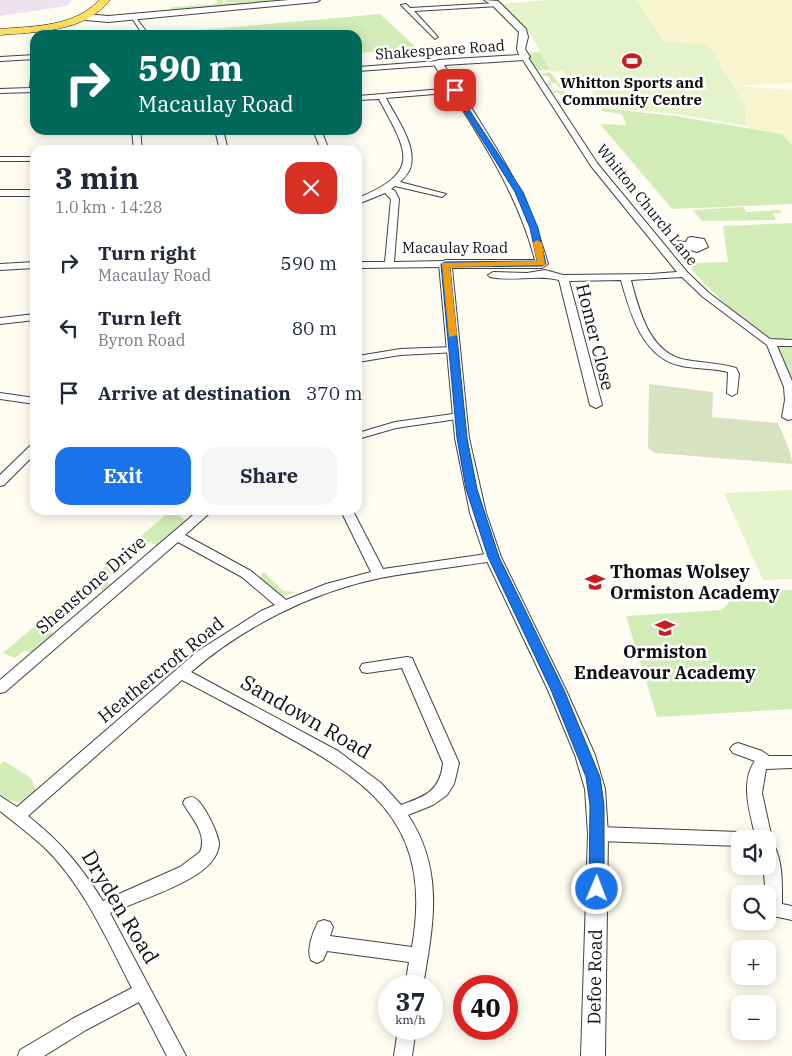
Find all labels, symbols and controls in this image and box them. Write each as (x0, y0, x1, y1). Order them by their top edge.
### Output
street label: Shakespeare Road (374, 35, 505, 64)
text: 590 m (138, 45, 243, 91)
icon: right (55, 50, 120, 115)
sports icon: Whitton Sports and Community Centre (621, 50, 643, 72)
pin (434, 69, 476, 111)
place label: Whitton Sports and Community Centre (560, 73, 704, 109)
icon: arrive (441, 76, 469, 104)
text: Macaulay Road (138, 89, 294, 118)
street label: Whitton Church Lane (593, 140, 702, 269)
text: 3 min (55, 158, 139, 197)
button: close (285, 162, 337, 214)
text: 1.0 km · 14:28 (55, 197, 162, 217)
street label: Macaulay Road (402, 238, 508, 257)
text: Turn right (98, 241, 196, 265)
icon: right (55, 249, 83, 277)
text: 590 m (280, 251, 337, 275)
text: Macaulay Road (98, 265, 211, 285)
street label: Homer Close (571, 281, 620, 393)
text: Turn left (98, 306, 181, 330)
icon: left (55, 314, 83, 342)
text: 80 m (292, 316, 337, 340)
text: Byron Road (98, 330, 185, 350)
icon: arrive (55, 379, 83, 407)
text: Arrive at destination (98, 381, 291, 405)
text: 370 m (306, 381, 363, 405)
button: Exit (55, 447, 191, 505)
button: Share (201, 447, 337, 505)
street label: Shenstone Drive (31, 530, 151, 639)
place label: Thomas Wolsey Ormiston Academy (610, 560, 780, 604)
school or university icon: Thomas Wolsey Ormiston Academy (584, 571, 606, 593)
street label: Heathercroft Road (93, 612, 228, 728)
school or university icon: Ormiston Endeavour Academy (654, 617, 676, 639)
place label: Ormiston Endeavour Academy (574, 640, 757, 684)
street label: Sandown Road (236, 667, 377, 765)
map controls (731, 830, 776, 1040)
button: sound (731, 830, 776, 875)
street label: Dryden Road (76, 844, 166, 969)
position arrow (570, 862, 622, 914)
button: search (731, 885, 776, 930)
street label: Defoe Road (582, 929, 607, 1025)
button: + (731, 940, 776, 985)
speed limit sign: 40 (453, 975, 518, 1040)
text: 37 (395, 985, 426, 1018)
button: − (731, 995, 776, 1040)
text: km/h (395, 1012, 426, 1027)

